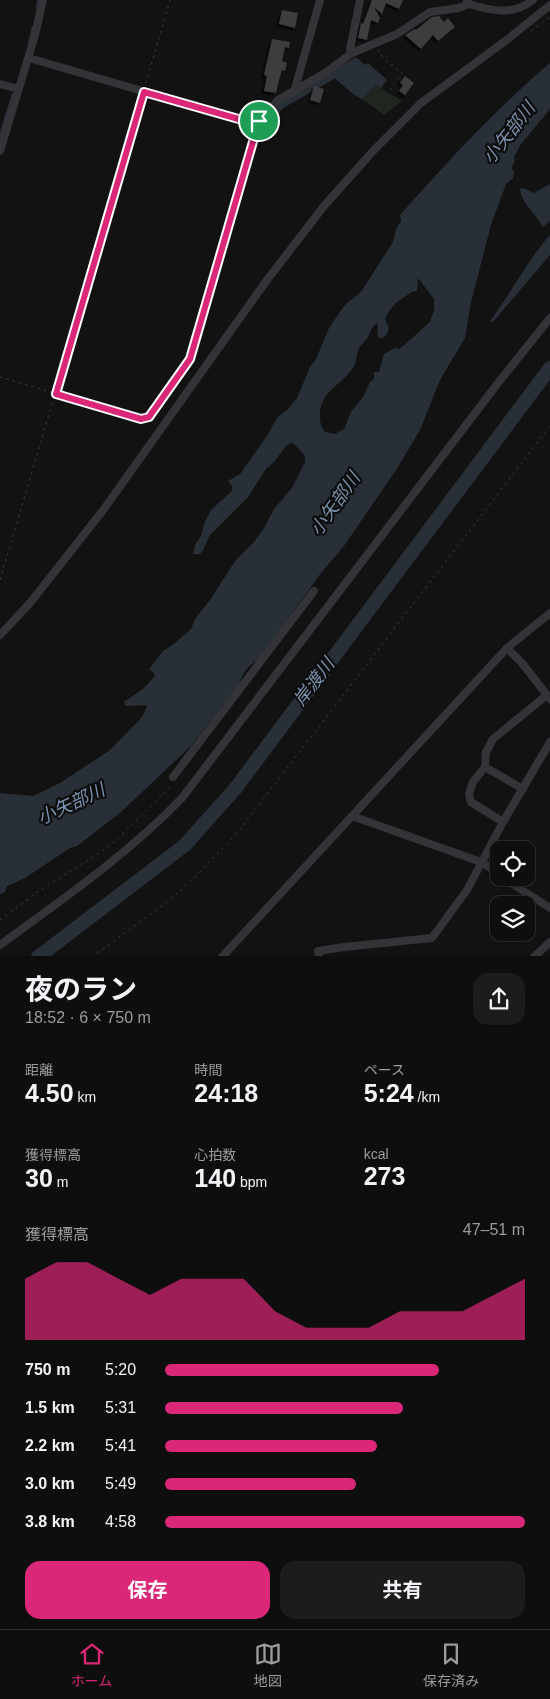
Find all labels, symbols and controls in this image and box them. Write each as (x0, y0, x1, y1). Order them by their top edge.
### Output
water label: 小矢部川 (479, 97, 540, 168)
pin (238, 100, 280, 142)
icon: arrive (245, 107, 273, 135)
water label: 小矢部川 (306, 467, 365, 539)
water label: 岸渡川 (290, 653, 339, 710)
water label: 小矢部川 (34, 779, 110, 828)
map controls (490, 841, 535, 941)
button: locate (490, 841, 535, 886)
button: layers (490, 896, 535, 941)
button: share (473, 973, 525, 1025)
text: 夜のラン (25, 974, 137, 1005)
text: 18:52 · 6 × 750 m (25, 1009, 151, 1026)
text: 距離 (25, 1062, 53, 1078)
text: 時間 (194, 1062, 222, 1078)
text: ペース (364, 1062, 405, 1078)
text: 4.50 (25, 1079, 74, 1107)
text: 24:18 (194, 1079, 258, 1107)
text: 5:24 (364, 1079, 414, 1107)
text: km (74, 1089, 96, 1105)
text: /km (414, 1089, 440, 1105)
text: kcal (364, 1146, 389, 1162)
text: 獲得標高 (25, 1147, 81, 1163)
text: 心拍数 (194, 1147, 236, 1163)
text: 273 (364, 1162, 405, 1190)
text: 30 (25, 1164, 53, 1192)
text: 140 (194, 1164, 236, 1192)
text: m (53, 1174, 68, 1190)
text: bpm (236, 1174, 267, 1190)
text: 47–51 m (463, 1221, 525, 1238)
text: 獲得標高 (25, 1226, 89, 1243)
text: 750 m (25, 1361, 70, 1378)
text: 5:20 (105, 1361, 136, 1378)
text: 1.5 km (25, 1399, 75, 1416)
text: 5:31 (105, 1399, 136, 1416)
text: 2.2 km (25, 1437, 75, 1454)
text: 5:41 (105, 1437, 136, 1454)
text: 3.0 km (25, 1475, 75, 1492)
text: 5:49 (105, 1475, 136, 1492)
text: 3.8 km (25, 1513, 75, 1530)
text: 4:58 (105, 1513, 136, 1530)
button: 保存 (25, 1561, 270, 1619)
button: 共有 (280, 1561, 525, 1619)
tab: ホーム (71, 1640, 112, 1690)
tab: 地図 (254, 1640, 282, 1690)
tab: 保存済み (423, 1640, 479, 1690)

